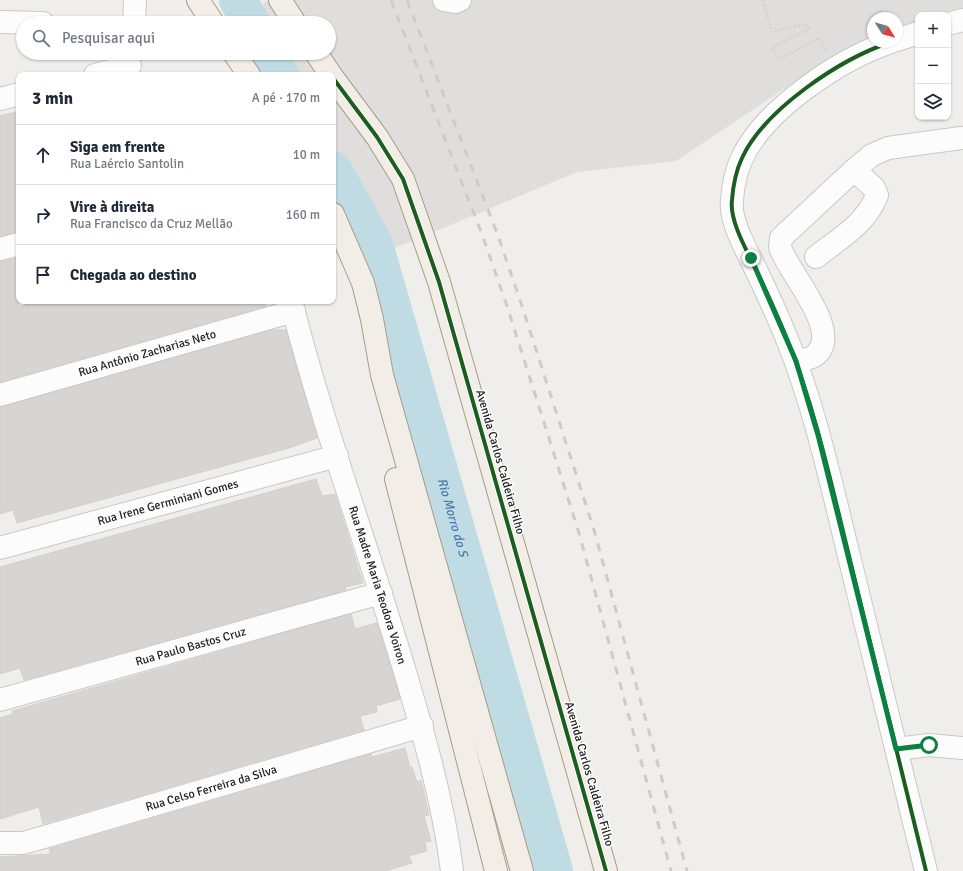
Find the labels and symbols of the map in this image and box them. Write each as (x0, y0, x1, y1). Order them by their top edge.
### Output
north arrow (867, 12, 903, 48)
route end (742, 249, 760, 267)
street label: Rua Antônio Zacharias Neto (77, 326, 218, 380)
street label: Avenida Carlos Caldeira Filho (472, 388, 528, 536)
street label: Rua Irene Germiniani Gomes (96, 476, 240, 529)
water label: Rio Morro do S (434, 476, 472, 560)
street label: Rua Madre Maria Teodora Voiron (345, 504, 410, 666)
street label: Rua Paulo Bastos Cruz (134, 624, 248, 669)
street label: Avenida Carlos Caldeira Filho (561, 700, 617, 848)
route start (920, 736, 938, 754)
street label: Rua Celso Ferreira da Silva (144, 762, 279, 814)

